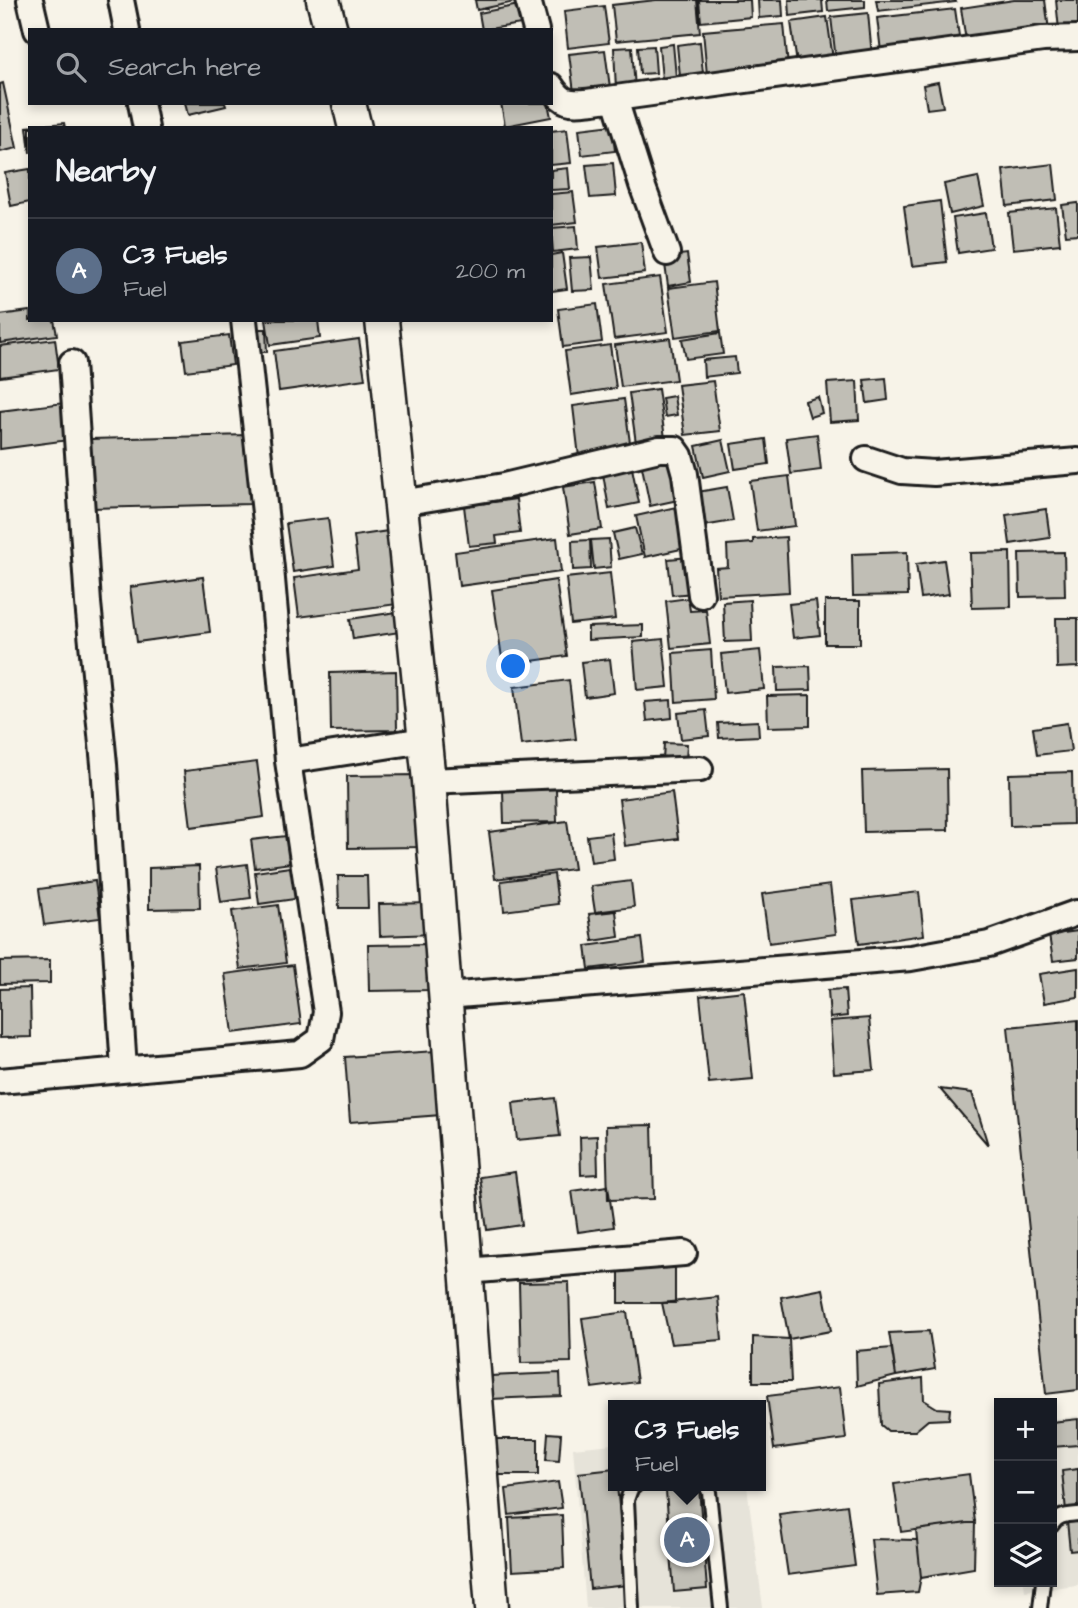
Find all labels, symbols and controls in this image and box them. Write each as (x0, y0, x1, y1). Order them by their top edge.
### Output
search box (28, 28, 553, 105)
icon: search (52, 48, 90, 86)
text: Search here (108, 49, 261, 85)
text: Nearby (56, 151, 156, 193)
text: C3 Fuels (123, 237, 227, 273)
text: A (72, 255, 86, 287)
text: 200 m (456, 255, 525, 287)
text: Fuel (123, 273, 167, 305)
your location (496, 649, 530, 683)
map controls (994, 1398, 1057, 1587)
button: + (994, 1398, 1057, 1461)
popup (608, 1400, 766, 1491)
text: C3 Fuels (635, 1412, 739, 1448)
text: Fuel (635, 1448, 678, 1480)
button: − (994, 1461, 1057, 1524)
pin: A (664, 1514, 710, 1566)
button: layers (994, 1524, 1057, 1587)

